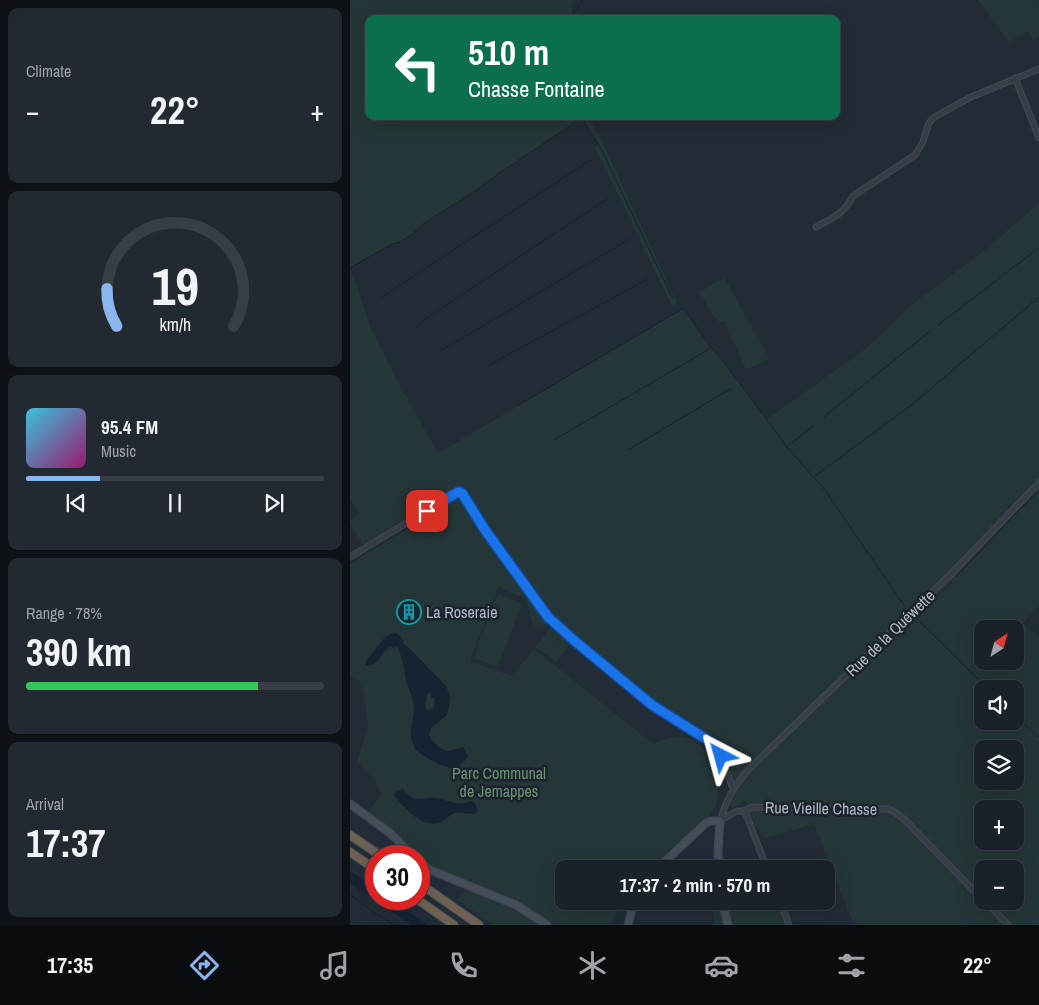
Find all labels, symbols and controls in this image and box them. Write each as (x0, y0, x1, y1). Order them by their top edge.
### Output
text: 510 m (468, 29, 549, 76)
icon: left (385, 35, 450, 100)
text: Climate (26, 60, 71, 82)
text: Chasse Fontaine (468, 74, 605, 104)
text: 22° (150, 85, 200, 136)
text: − (26, 92, 39, 130)
text: + (311, 92, 324, 130)
text: 19 (151, 251, 199, 321)
text: km/h (159, 313, 191, 337)
text: 95.4 FM (101, 414, 158, 440)
text: Music (101, 440, 136, 462)
icon: previous (62, 489, 90, 517)
icon: pause (161, 489, 189, 517)
icon: next (260, 489, 288, 517)
pin (406, 490, 448, 532)
icon: arrive (413, 497, 441, 525)
street label: Rue de la Quéwette (841, 585, 939, 681)
building icon: La Roseraie (396, 599, 422, 625)
place label: La Roseraie (426, 601, 497, 623)
text: Range · 78% (26, 602, 102, 624)
north arrow (974, 620, 1024, 670)
map controls (974, 620, 1024, 910)
text: 390 km (26, 627, 132, 678)
button: sound (974, 680, 1024, 730)
position arrow (694, 729, 746, 781)
button: layers (974, 740, 1024, 790)
park label: Parc Communal de Jemappes (452, 762, 546, 802)
text: Arrival (26, 793, 64, 815)
street label: Rue Vieille Chasse (765, 796, 877, 820)
button: + (974, 800, 1024, 850)
text: 17:37 (26, 818, 106, 869)
speed limit sign: 30 (365, 845, 430, 910)
button: − (974, 860, 1024, 910)
text: 17:37 · 2 min · 570 m (620, 872, 770, 898)
icon: directions (187, 948, 222, 983)
icon: music (317, 948, 352, 983)
icon: phone (446, 948, 481, 983)
icon: climate (575, 948, 610, 983)
icon: car (704, 948, 739, 983)
icon: filters (834, 948, 869, 983)
text: 17:35 (47, 950, 93, 980)
text: 22° (963, 950, 992, 980)

